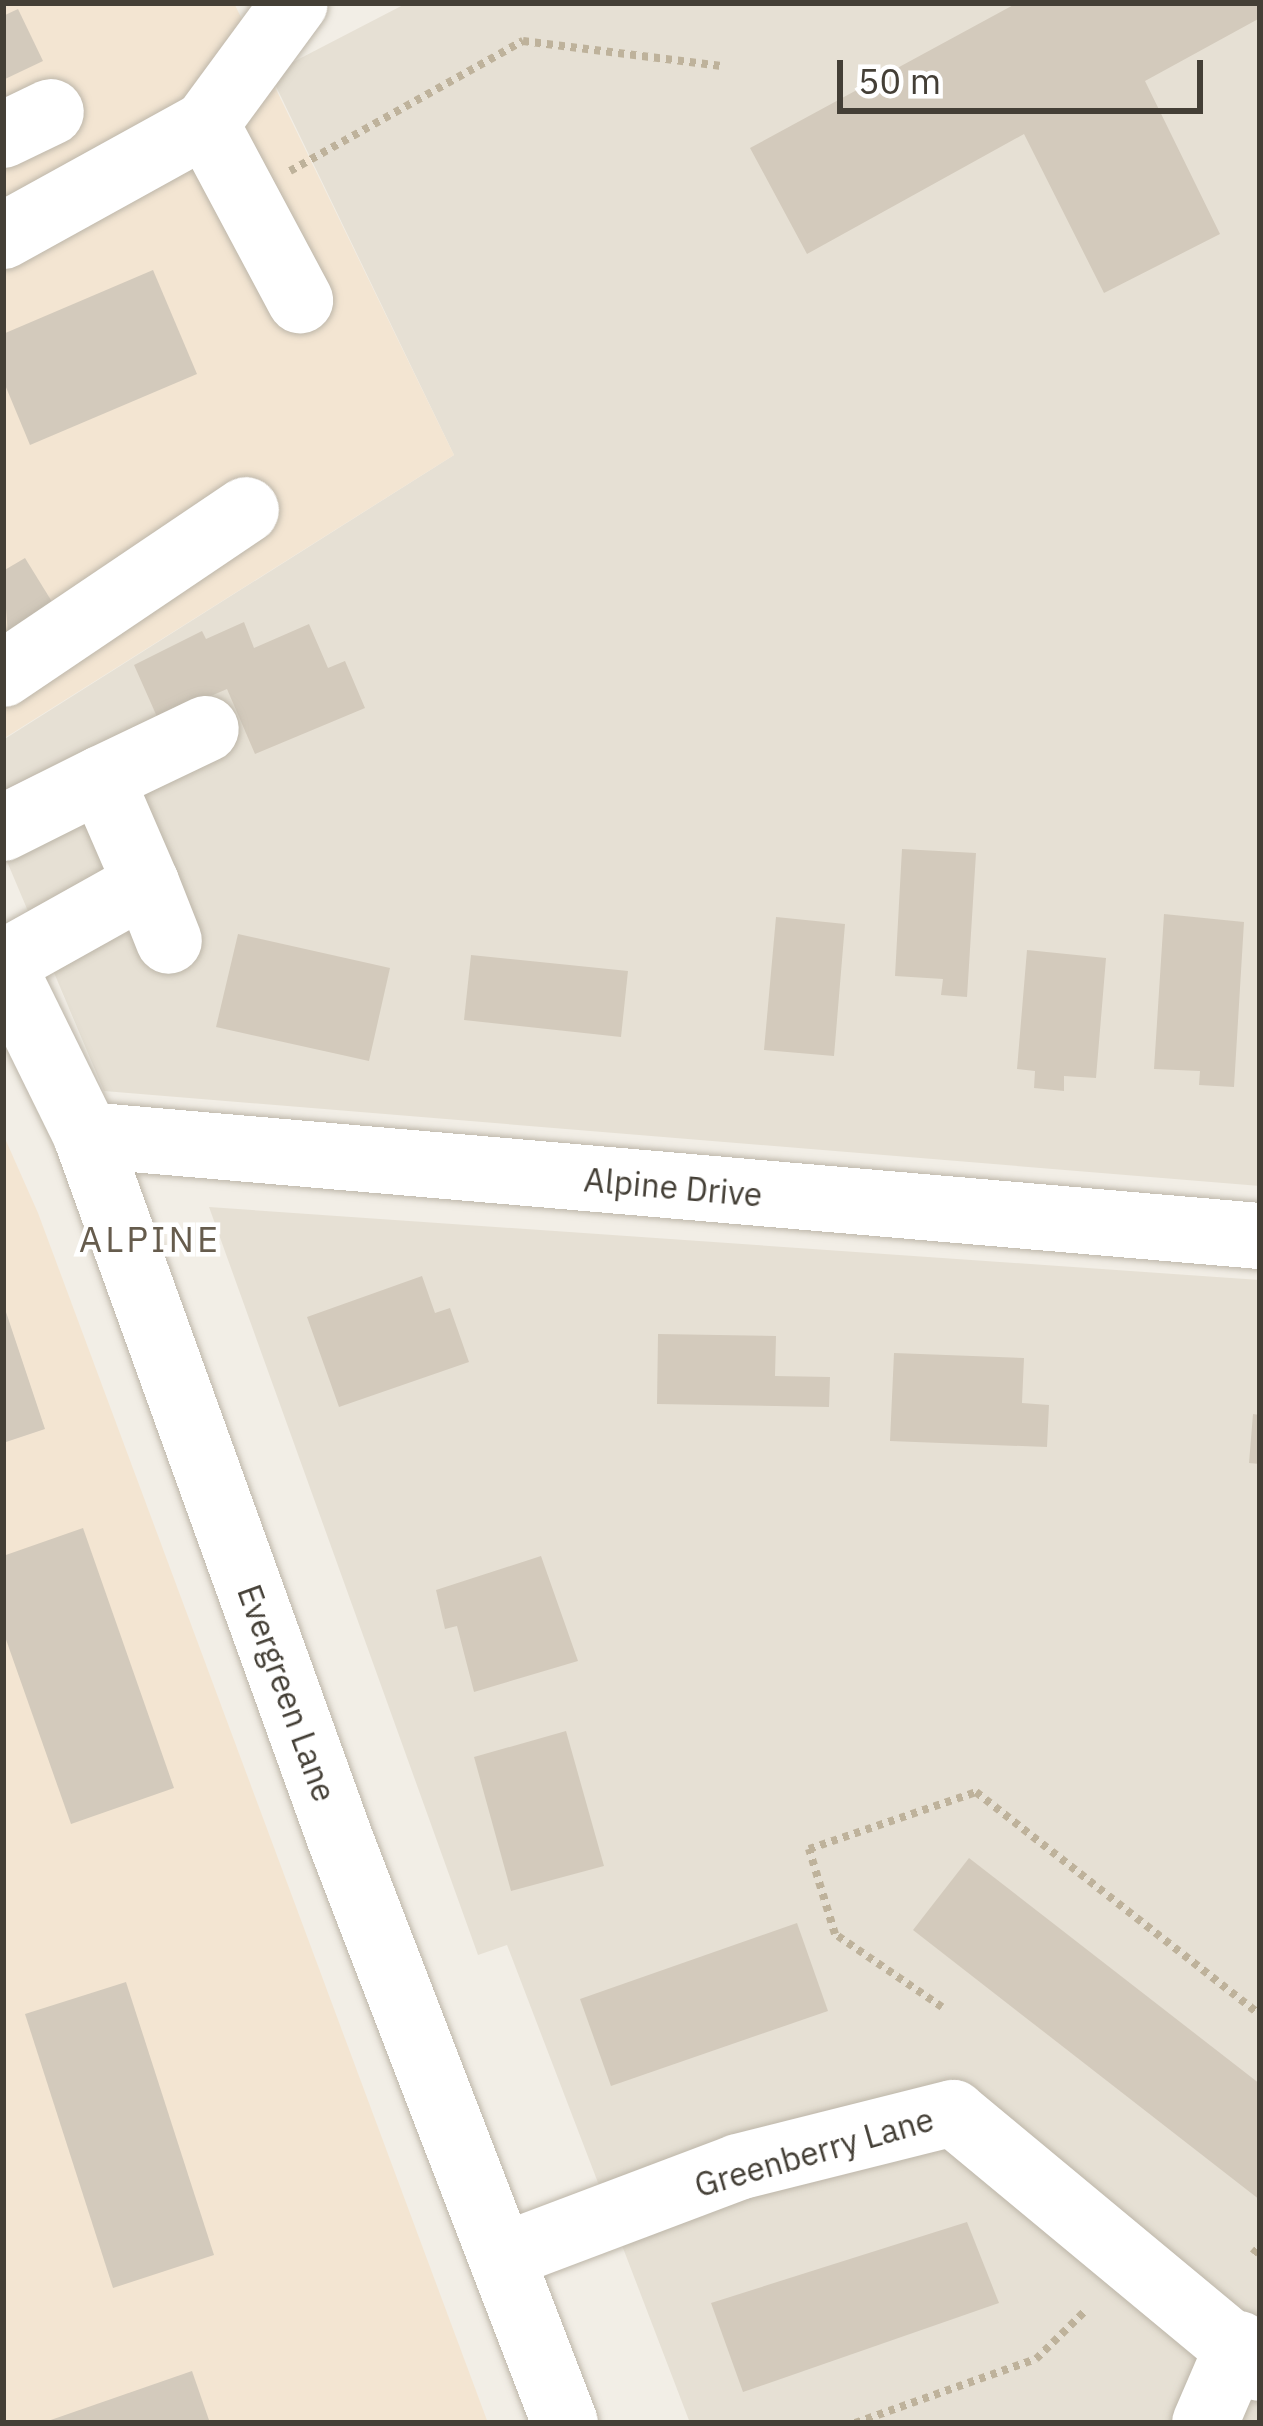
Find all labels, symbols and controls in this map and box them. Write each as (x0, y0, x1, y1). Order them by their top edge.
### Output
scale bar (843, 36, 1209, 110)
text: 50 m (858, 57, 941, 104)
street label: Alpine Drive (582, 1159, 764, 1215)
district label: ALPINE (79, 1217, 221, 1261)
street label: Evergreen Lane (229, 1579, 345, 1807)
street label: Greenberry Lane (690, 2099, 938, 2205)

